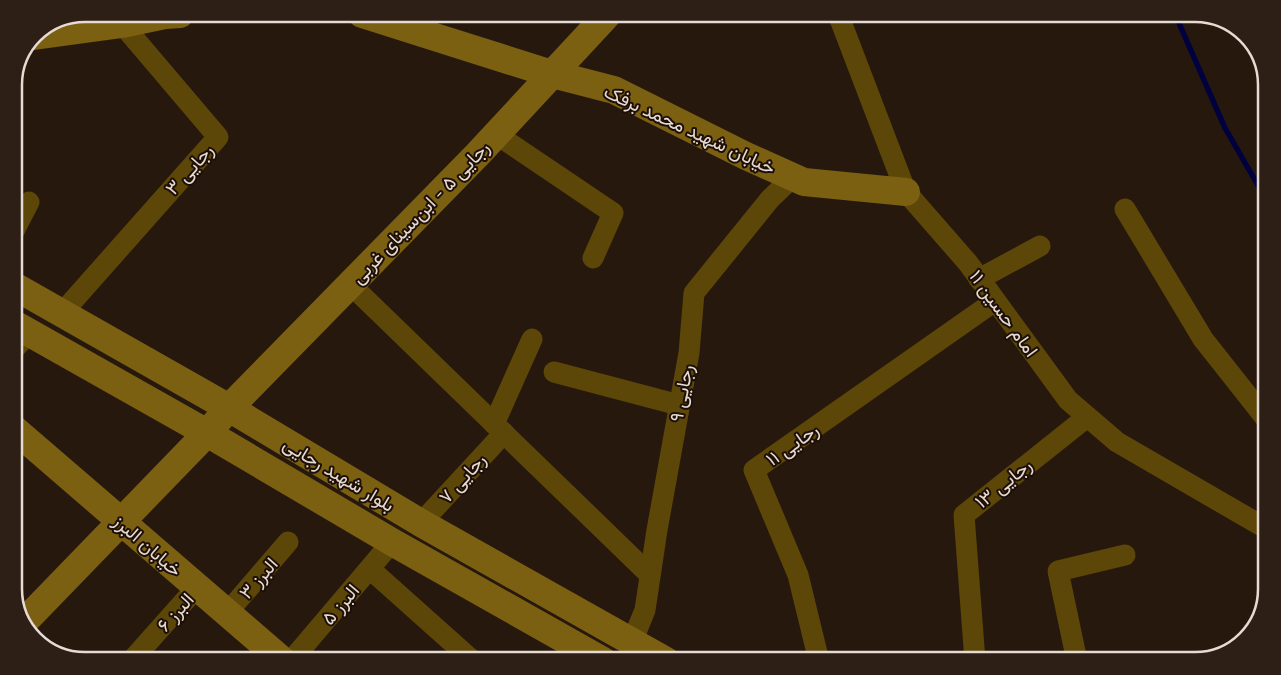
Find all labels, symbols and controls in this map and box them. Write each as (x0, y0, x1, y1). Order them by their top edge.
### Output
street label: خیابان شهید محمد برفک (600, 79, 780, 179)
street label: رجایی ۵ - ابن‌سینای غربی (346, 135, 494, 289)
street label: رجایی ۳ (160, 138, 218, 200)
street label: امام حسین ۱۱ (964, 265, 1044, 362)
street label: رجایی ۹ (664, 362, 698, 424)
street label: رجایی ۱۱ (761, 417, 823, 471)
street label: بلوار شهید رجایی (279, 431, 399, 517)
street label: رجایی ۷ (433, 448, 491, 508)
street label: رجایی ۱۳ (970, 453, 1036, 513)
street label: خیابان البرز (108, 508, 187, 581)
street label: البرز ۳ (233, 552, 283, 604)
street label: البرز ۵ (316, 579, 364, 629)
street label: البرز ۶ (151, 588, 199, 636)

